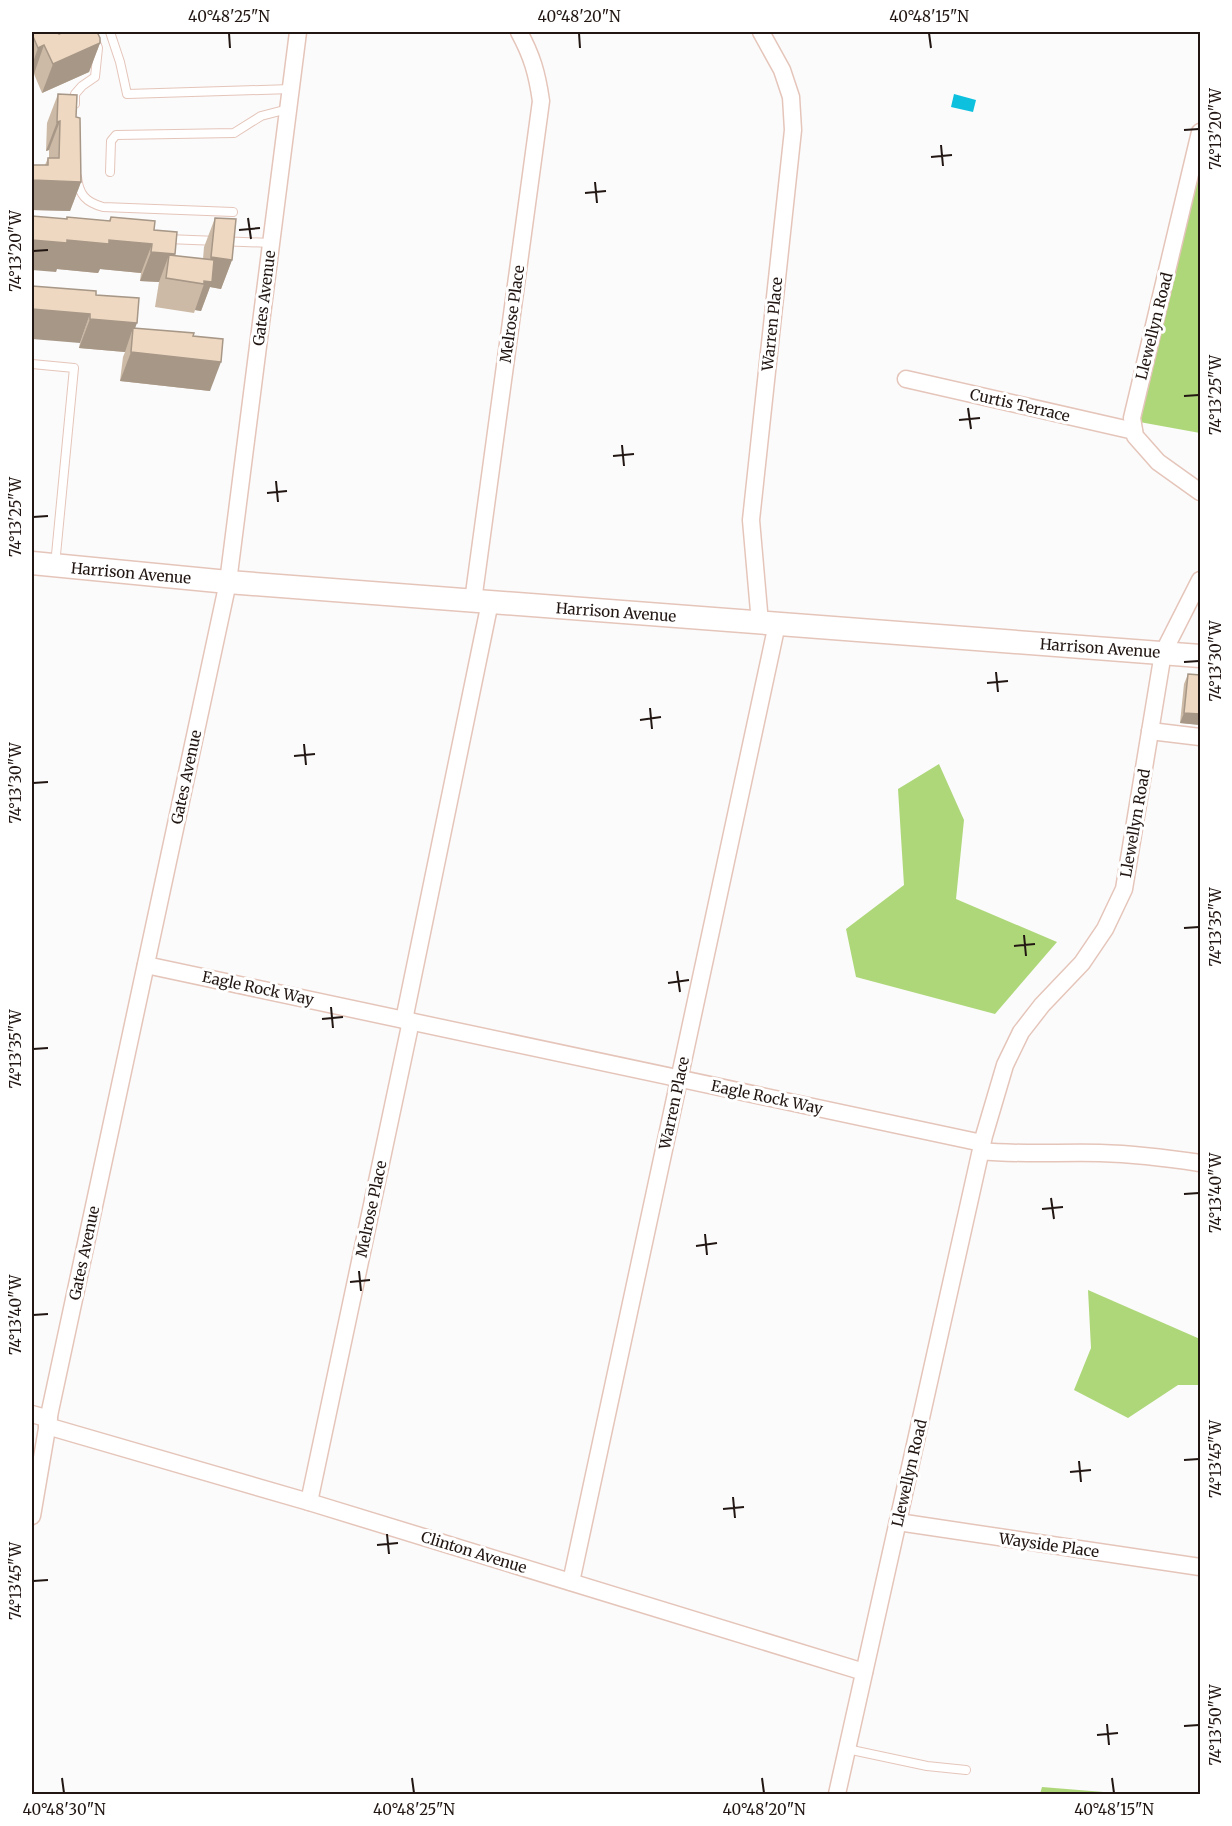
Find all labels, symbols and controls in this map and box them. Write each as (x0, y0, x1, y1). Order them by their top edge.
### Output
text: 40°48'25"N (188, 7, 270, 26)
text: 40°48'20"N (537, 7, 621, 26)
text: 40°48'15"N (889, 7, 969, 26)
text: 74°13'20"W (1206, 87, 1225, 170)
text: 74°13'20"W (6, 209, 25, 292)
street label: Gates Avenue (249, 249, 279, 347)
street label: Melrose Place (496, 264, 528, 364)
street label: Llewellyn Road (1131, 270, 1177, 382)
street label: Warren Place (758, 276, 786, 373)
text: 74°13'25"W (1206, 354, 1225, 435)
street label: Curtis Terrace (968, 384, 1072, 426)
text: 74°13'25"W (6, 476, 25, 557)
street label: Harrison Avenue (70, 558, 192, 588)
street label: Harrison Avenue (555, 598, 677, 626)
text: 74°13'30"W (1206, 619, 1225, 702)
street label: Harrison Avenue (1039, 634, 1161, 662)
street label: Gates Avenue (167, 728, 205, 826)
text: 74°13'30"W (6, 741, 25, 824)
street label: Llewellyn Road (1116, 767, 1154, 879)
text: 74°13'35"W (1206, 886, 1225, 967)
street label: Eagle Rock Way (200, 967, 316, 1009)
text: 74°13'35"W (6, 1008, 25, 1089)
street label: Warren Place (655, 1055, 693, 1152)
street label: Eagle Rock Way (709, 1076, 825, 1118)
text: 74°13'40"W (1206, 1152, 1225, 1233)
street label: Melrose Place (351, 1159, 391, 1259)
street label: Gates Avenue (65, 1204, 103, 1302)
text: 74°13'40"W (6, 1274, 25, 1355)
street label: Llewellyn Road (887, 1417, 931, 1529)
text: 74°13'45"W (1206, 1419, 1225, 1498)
street label: Clinton Avenue (419, 1527, 529, 1577)
street label: Wayside Place (997, 1528, 1100, 1561)
text: 74°13'45"W (6, 1541, 25, 1620)
text: 74°13'50"W (1206, 1684, 1225, 1765)
text: 40°48'30"N (22, 1800, 106, 1819)
text: 40°48'25"N (373, 1800, 455, 1819)
text: 40°48'20"N (722, 1800, 806, 1819)
text: 40°48'15"N (1074, 1800, 1154, 1819)

